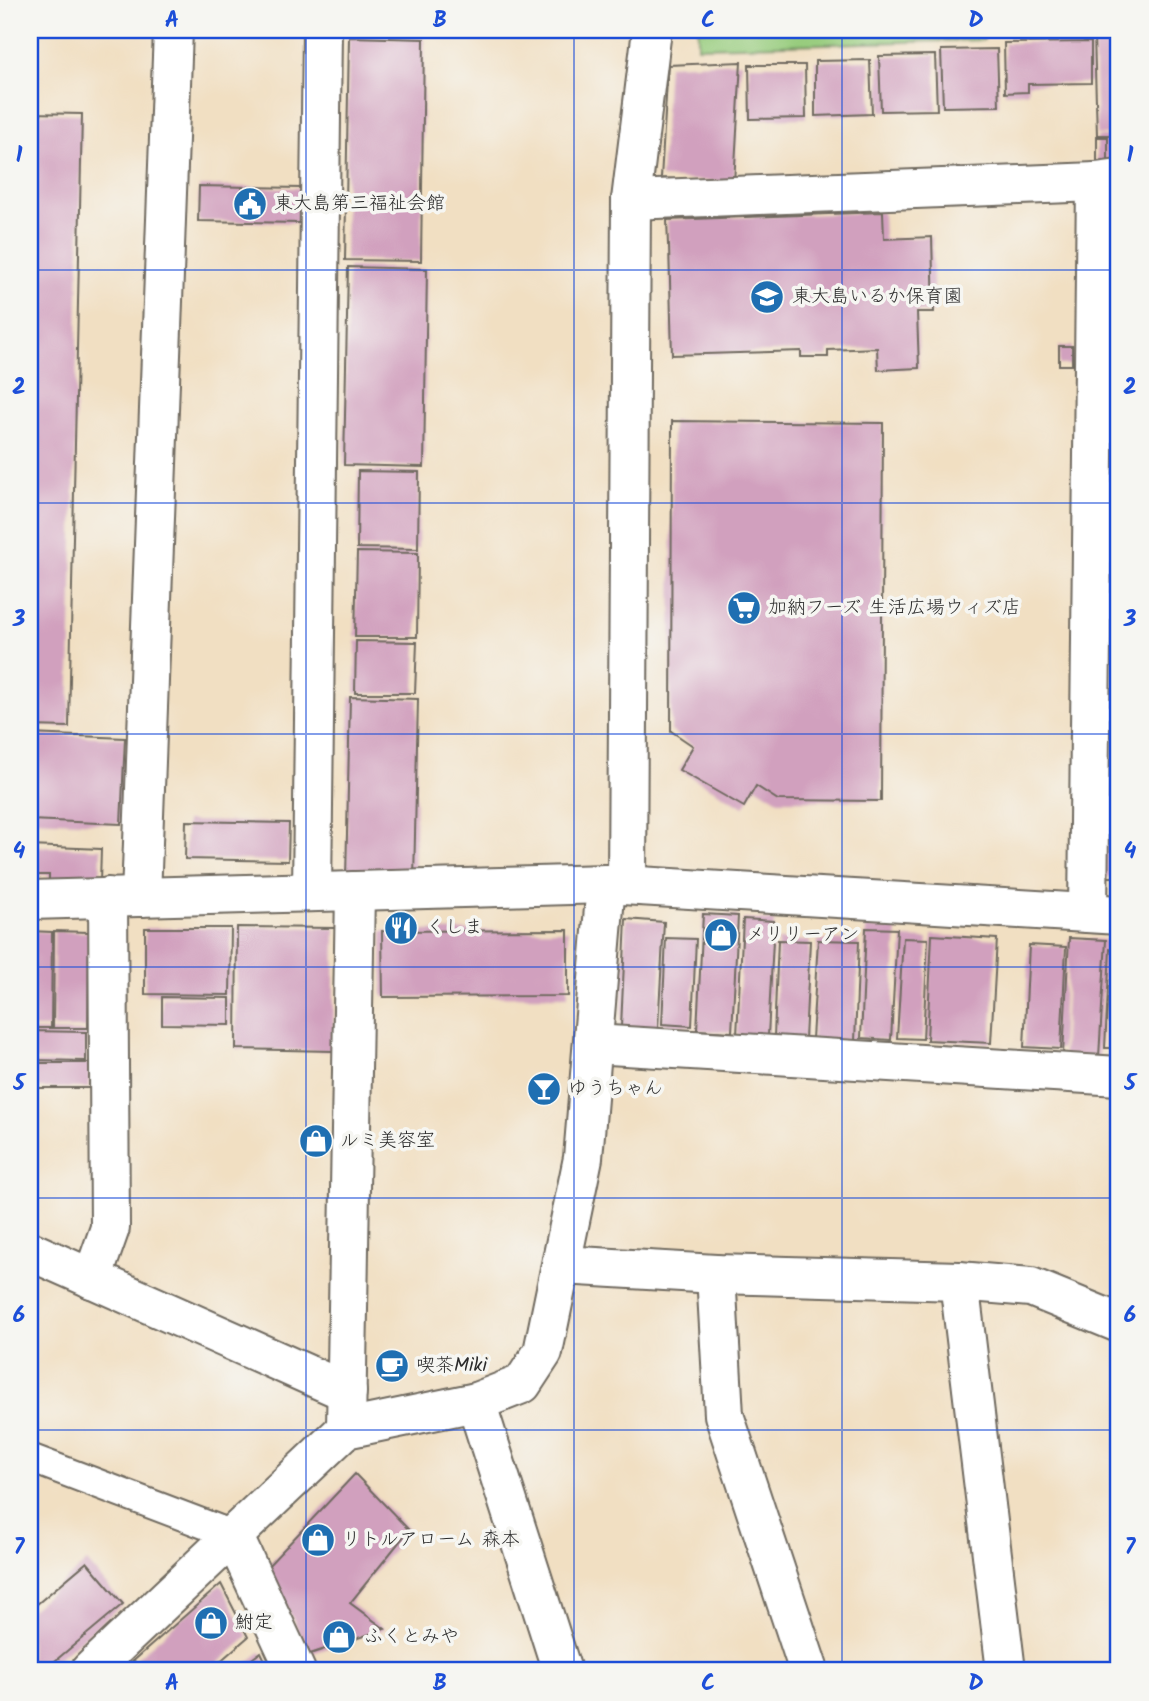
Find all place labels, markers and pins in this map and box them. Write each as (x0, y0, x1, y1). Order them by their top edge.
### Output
public building icon: 東大島第三福祉会館 (231, 185, 269, 223)
place label: 東大島第三福祉会館 (274, 189, 445, 219)
school or university icon: 東大島いるか保育園 (748, 278, 786, 316)
place label: 東大島いるか保育園 (792, 282, 963, 312)
supermarket icon: 加納フーズ 生活広場ウィズ店 (725, 589, 763, 627)
place label: 加納フーズ 生活広場ウィズ店 (768, 593, 1021, 623)
restaurant icon: くしま (382, 909, 420, 947)
place label: くしま (426, 913, 483, 943)
shop icon: メリリーアン (702, 916, 740, 954)
place label: メリリーアン (746, 920, 860, 950)
bar icon: ゆうちゃん (525, 1070, 563, 1108)
place label: ゆうちゃん (568, 1074, 663, 1104)
shop icon: ルミ美容室 (297, 1122, 335, 1160)
place label: ルミ美容室 (340, 1126, 435, 1156)
cafe icon: 喫茶Miki (373, 1347, 411, 1385)
place label: 喫茶Miki (416, 1351, 488, 1381)
shop icon: リトルアローム 森本 (299, 1521, 337, 1559)
place label: リトルアローム 森本 (342, 1525, 520, 1555)
shop icon: 鮒定 (192, 1604, 230, 1642)
place label: 鮒定 (235, 1608, 273, 1638)
shop icon: ふくとみや (320, 1618, 358, 1656)
place label: ふくとみや (364, 1622, 459, 1652)

